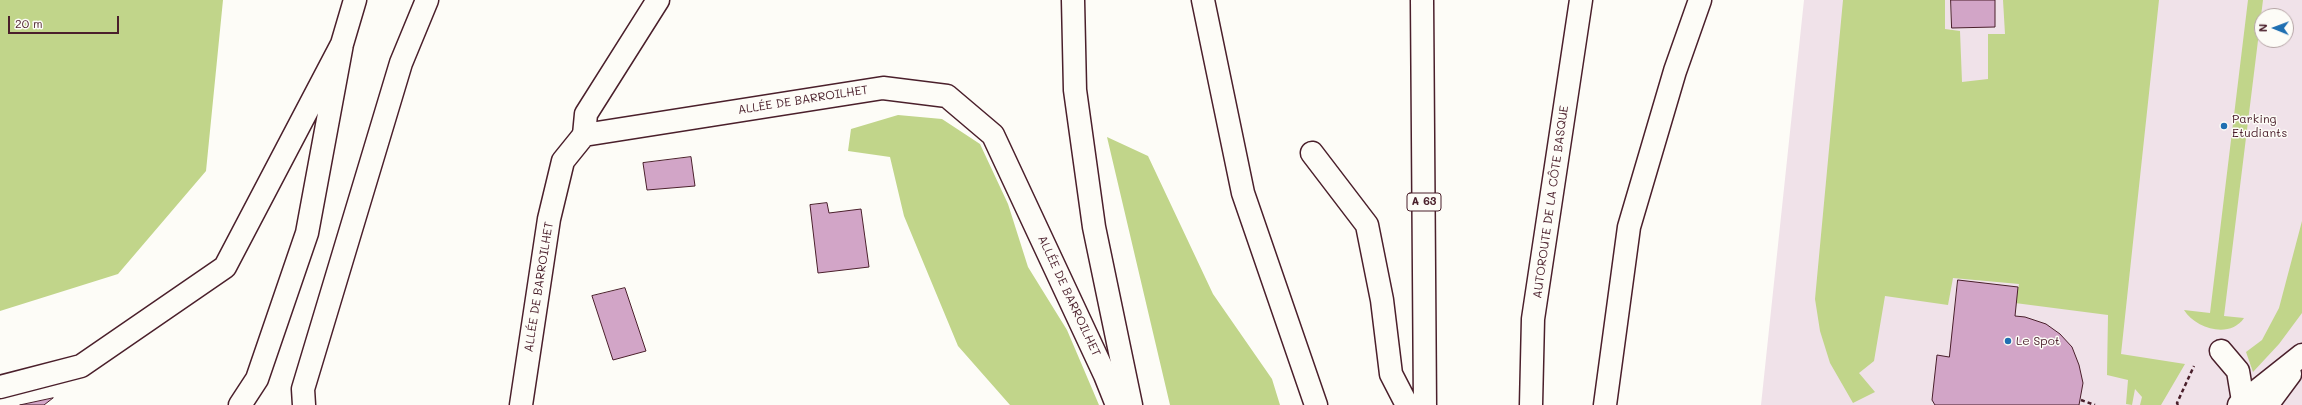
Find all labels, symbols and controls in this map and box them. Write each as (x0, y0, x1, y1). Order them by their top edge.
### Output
scale bar (10, 8, 121, 34)
north arrow (2254, 8, 2294, 48)
text: 20 m (15, 15, 43, 31)
text: N (2255, 23, 2270, 32)
street label: ALLÉE DE BARROILHET (737, 83, 869, 117)
street label: AUTOROUTE DE LA CÔTE BASQUE (1530, 105, 1572, 299)
place label: Parking Etudiants (2232, 112, 2287, 140)
marker: Parking Etudiants (2219, 121, 2229, 131)
road number: A 63 (1407, 193, 1441, 211)
street label: ALLÉE DE BARROILHET (522, 221, 556, 353)
street label: ALLÉE DE BARROILHET (1035, 233, 1103, 359)
place label: Le Spot (2016, 334, 2060, 348)
marker: Le Spot (2003, 336, 2013, 346)

